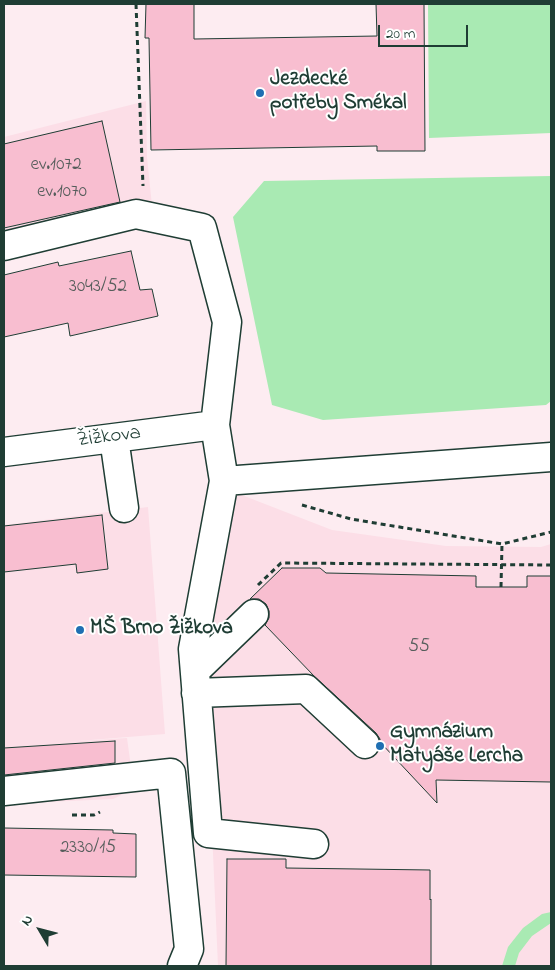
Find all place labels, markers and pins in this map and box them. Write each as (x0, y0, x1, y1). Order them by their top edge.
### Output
place label: Jezdecké potřeby Smékal (270, 68, 407, 118)
marker: Jezdecké potřeby Smékal (254, 87, 266, 99)
place label: MŠ Brno Žižkova (90, 617, 233, 643)
marker: MŠ Brno Žižkova (74, 624, 86, 636)
place label: Gymnázium Matyáše Lercha (390, 721, 523, 771)
marker: Gymnázium Matyáše Lercha (374, 740, 386, 752)

